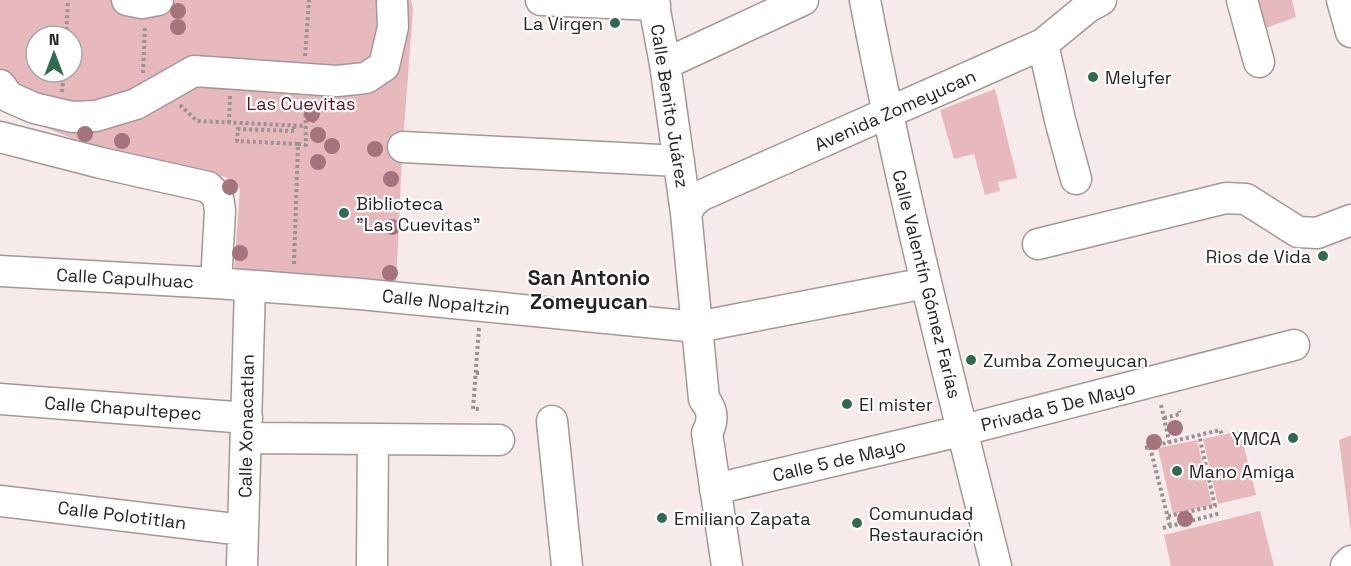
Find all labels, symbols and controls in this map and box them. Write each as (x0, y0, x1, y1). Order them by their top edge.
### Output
place label: La Virgen (523, 12, 603, 35)
marker: La Virgen (608, 16, 622, 30)
street label: Calle Benito Juárez (646, 22, 694, 190)
north arrow (24, 24, 84, 84)
text: N (49, 29, 59, 50)
street label: Avenida Zomeyucan (811, 64, 979, 156)
place label: Melyfer (1105, 66, 1172, 89)
marker: Melyfer (1086, 70, 1100, 84)
park label: Las Cuevitas (246, 92, 356, 115)
street label: Calle Valentín Gómez Farías (887, 167, 967, 401)
place label: Biblioteca "Las Cuevitas" (356, 192, 480, 236)
marker: Biblioteca "Las Cuevitas" (337, 206, 351, 220)
place label: Rios de Vida (1206, 245, 1311, 268)
marker: Rios de Vida (1316, 249, 1330, 263)
street label: Calle Capulhuac (56, 263, 194, 293)
district label: San Antonio Zomeyucan (528, 264, 650, 315)
street label: Calle Nopaltzin (381, 284, 511, 320)
place label: Zumba Zomeyucan (983, 349, 1148, 372)
marker: Zumba Zomeyucan (964, 353, 978, 367)
street label: Calle Xonacatlan (233, 354, 259, 498)
street label: Privada 5 De Mayo (978, 376, 1138, 436)
street label: Calle Chapultepec (44, 391, 202, 425)
place label: El mister (859, 393, 933, 416)
marker: El mister (840, 397, 854, 411)
place label: YMCA (1232, 427, 1281, 450)
marker: YMCA (1286, 431, 1300, 445)
street label: Calle 5 de Mayo (770, 433, 908, 487)
place label: Mano Amiga (1189, 460, 1295, 483)
marker: Mano Amiga (1170, 464, 1184, 478)
street label: Calle Polotitlan (56, 496, 188, 534)
place label: Comunudad Restauración (869, 502, 984, 546)
place label: Emiliano Zapata (674, 507, 811, 530)
marker: Emiliano Zapata (655, 511, 669, 525)
marker: Comunudad Restauración (850, 516, 864, 530)

